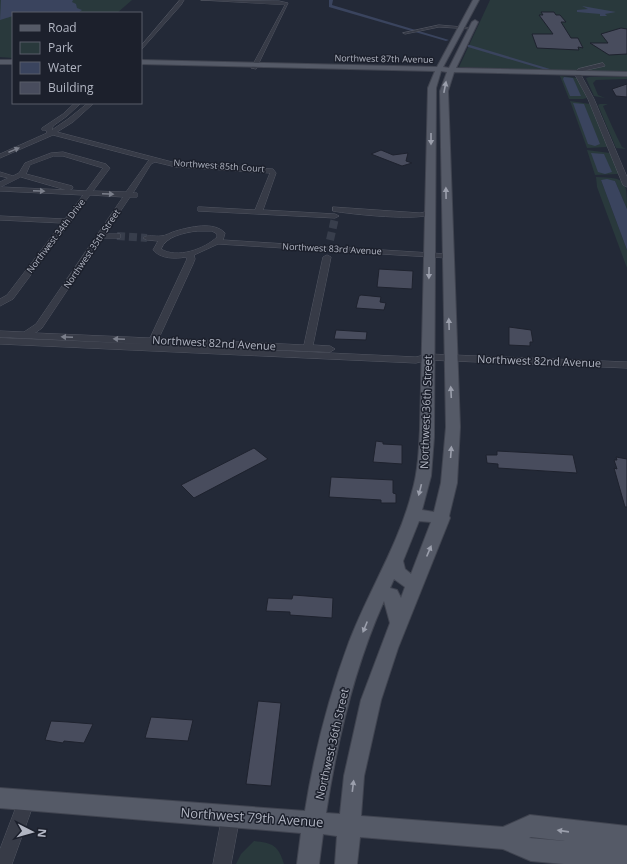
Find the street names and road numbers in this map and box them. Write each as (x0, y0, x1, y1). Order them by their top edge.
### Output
street label: Northwest 87th Avenue (334, 51, 434, 66)
street label: Northwest 85th Court (173, 156, 265, 175)
street label: Northwest 34th Drive (23, 196, 88, 275)
street label: Northwest 35th Street (60, 207, 123, 291)
street label: Northwest 83rd Avenue (282, 239, 382, 258)
street label: Northwest 82nd Avenue (152, 332, 276, 353)
street label: Northwest 82nd Avenue (477, 351, 601, 370)
street label: Northwest 36th Street (416, 355, 435, 469)
street label: Northwest 36th Street (311, 687, 352, 801)
street label: Northwest 79th Avenue (180, 803, 324, 831)

